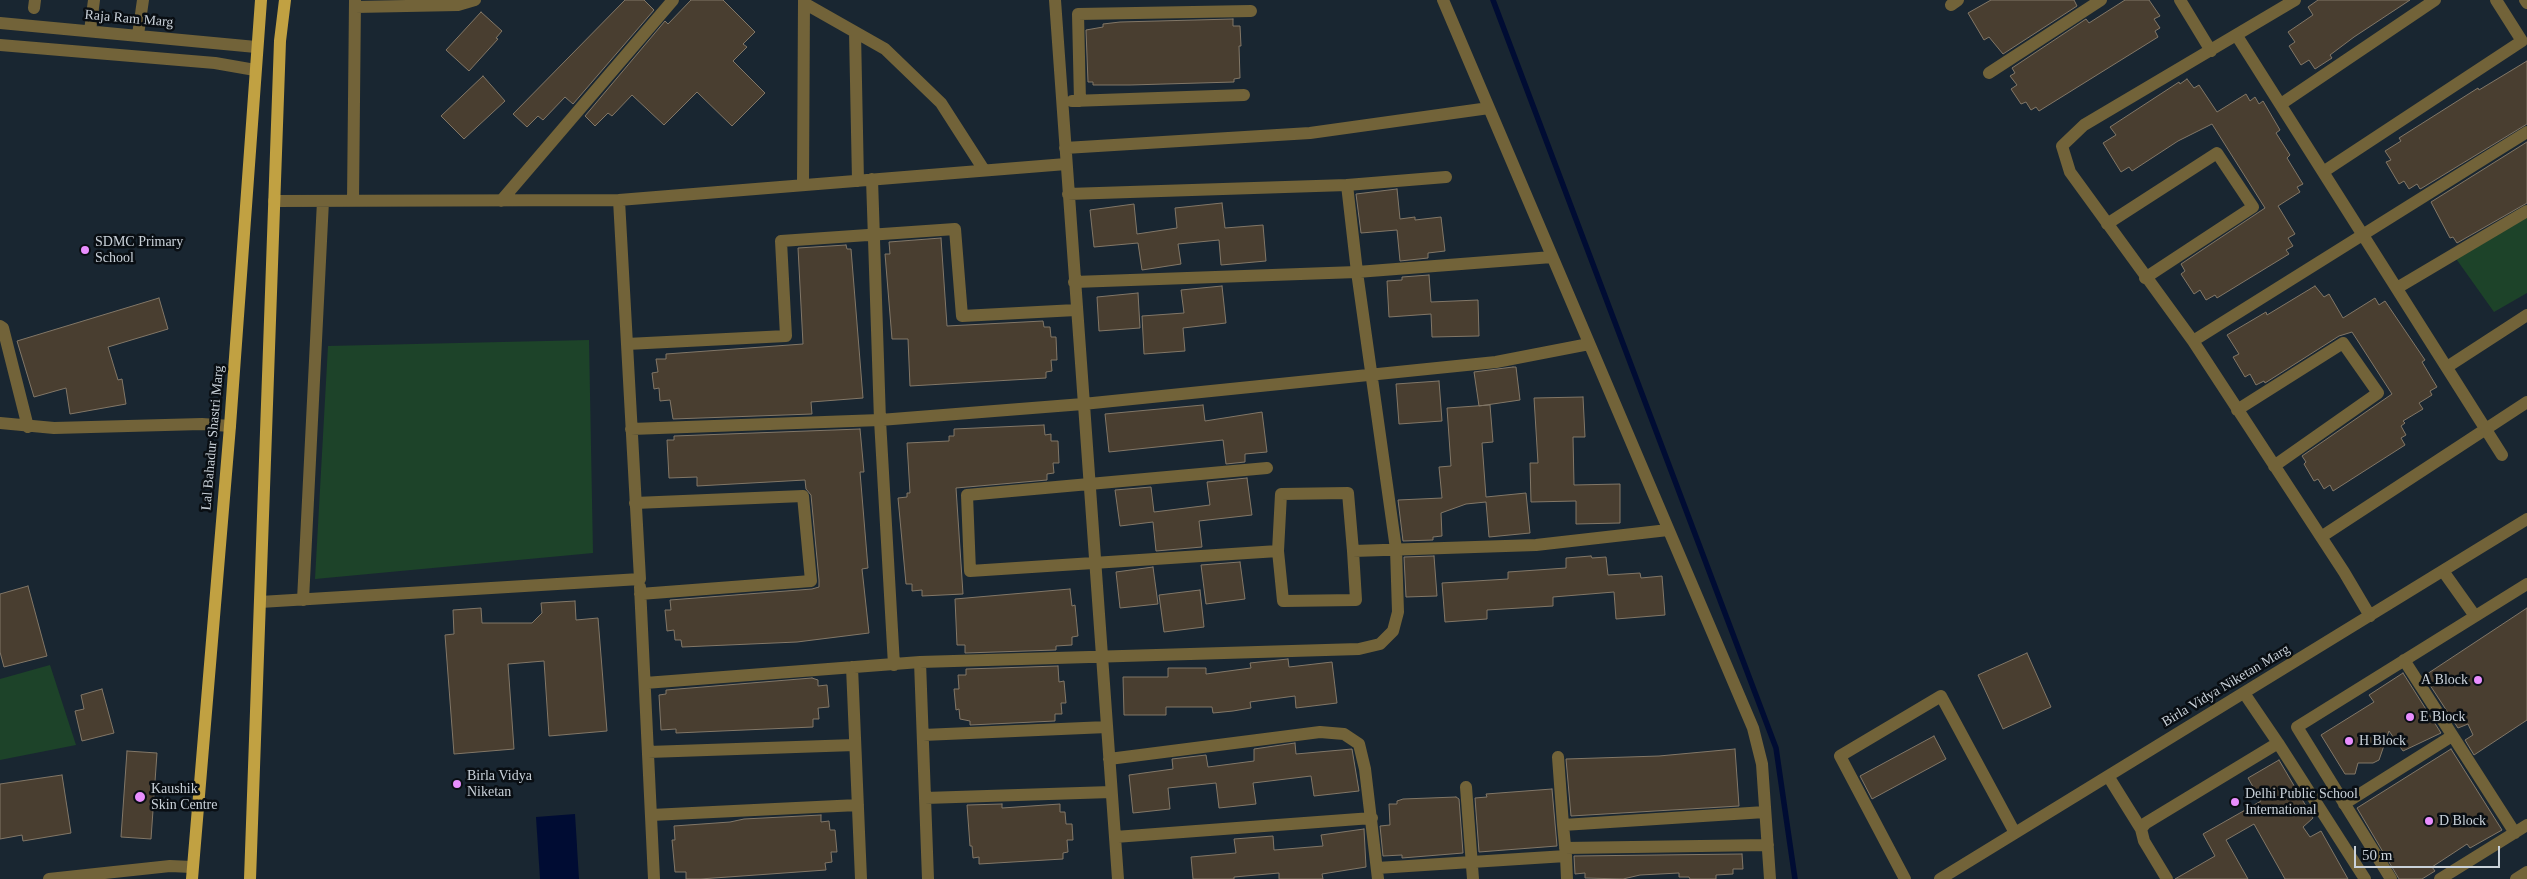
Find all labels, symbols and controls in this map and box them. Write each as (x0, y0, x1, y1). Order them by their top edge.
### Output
street label: Raja Ram Marg (84, 7, 174, 31)
place label: SDMC Primary School (95, 234, 183, 266)
marker: SDMC Primary School (79, 244, 91, 256)
street label: Lal Bahadur Shastri Marg (198, 365, 228, 511)
street label: Birla Vidya Niketan Marg (2159, 641, 2293, 731)
place label: A Block (2421, 672, 2468, 688)
marker: A Block (2472, 674, 2484, 686)
place label: E Block (2420, 709, 2465, 725)
marker: E Block (2404, 711, 2416, 723)
place label: H Block (2359, 733, 2406, 749)
marker: H Block (2343, 735, 2355, 747)
place label: Birla Vidya Niketan (467, 768, 532, 800)
marker: Birla Vidya Niketan (451, 778, 463, 790)
place label: Kaushik Skin Centre (151, 781, 217, 814)
place label: Delhi Public School International (2245, 786, 2358, 819)
marker: Kaushik Skin Centre (133, 790, 147, 804)
marker: Delhi Public School International (2229, 796, 2241, 808)
place label: D Block (2439, 813, 2486, 829)
marker: D Block (2423, 815, 2435, 827)
scale bar (2357, 836, 2503, 868)
text: 50 m (2362, 847, 2392, 863)

